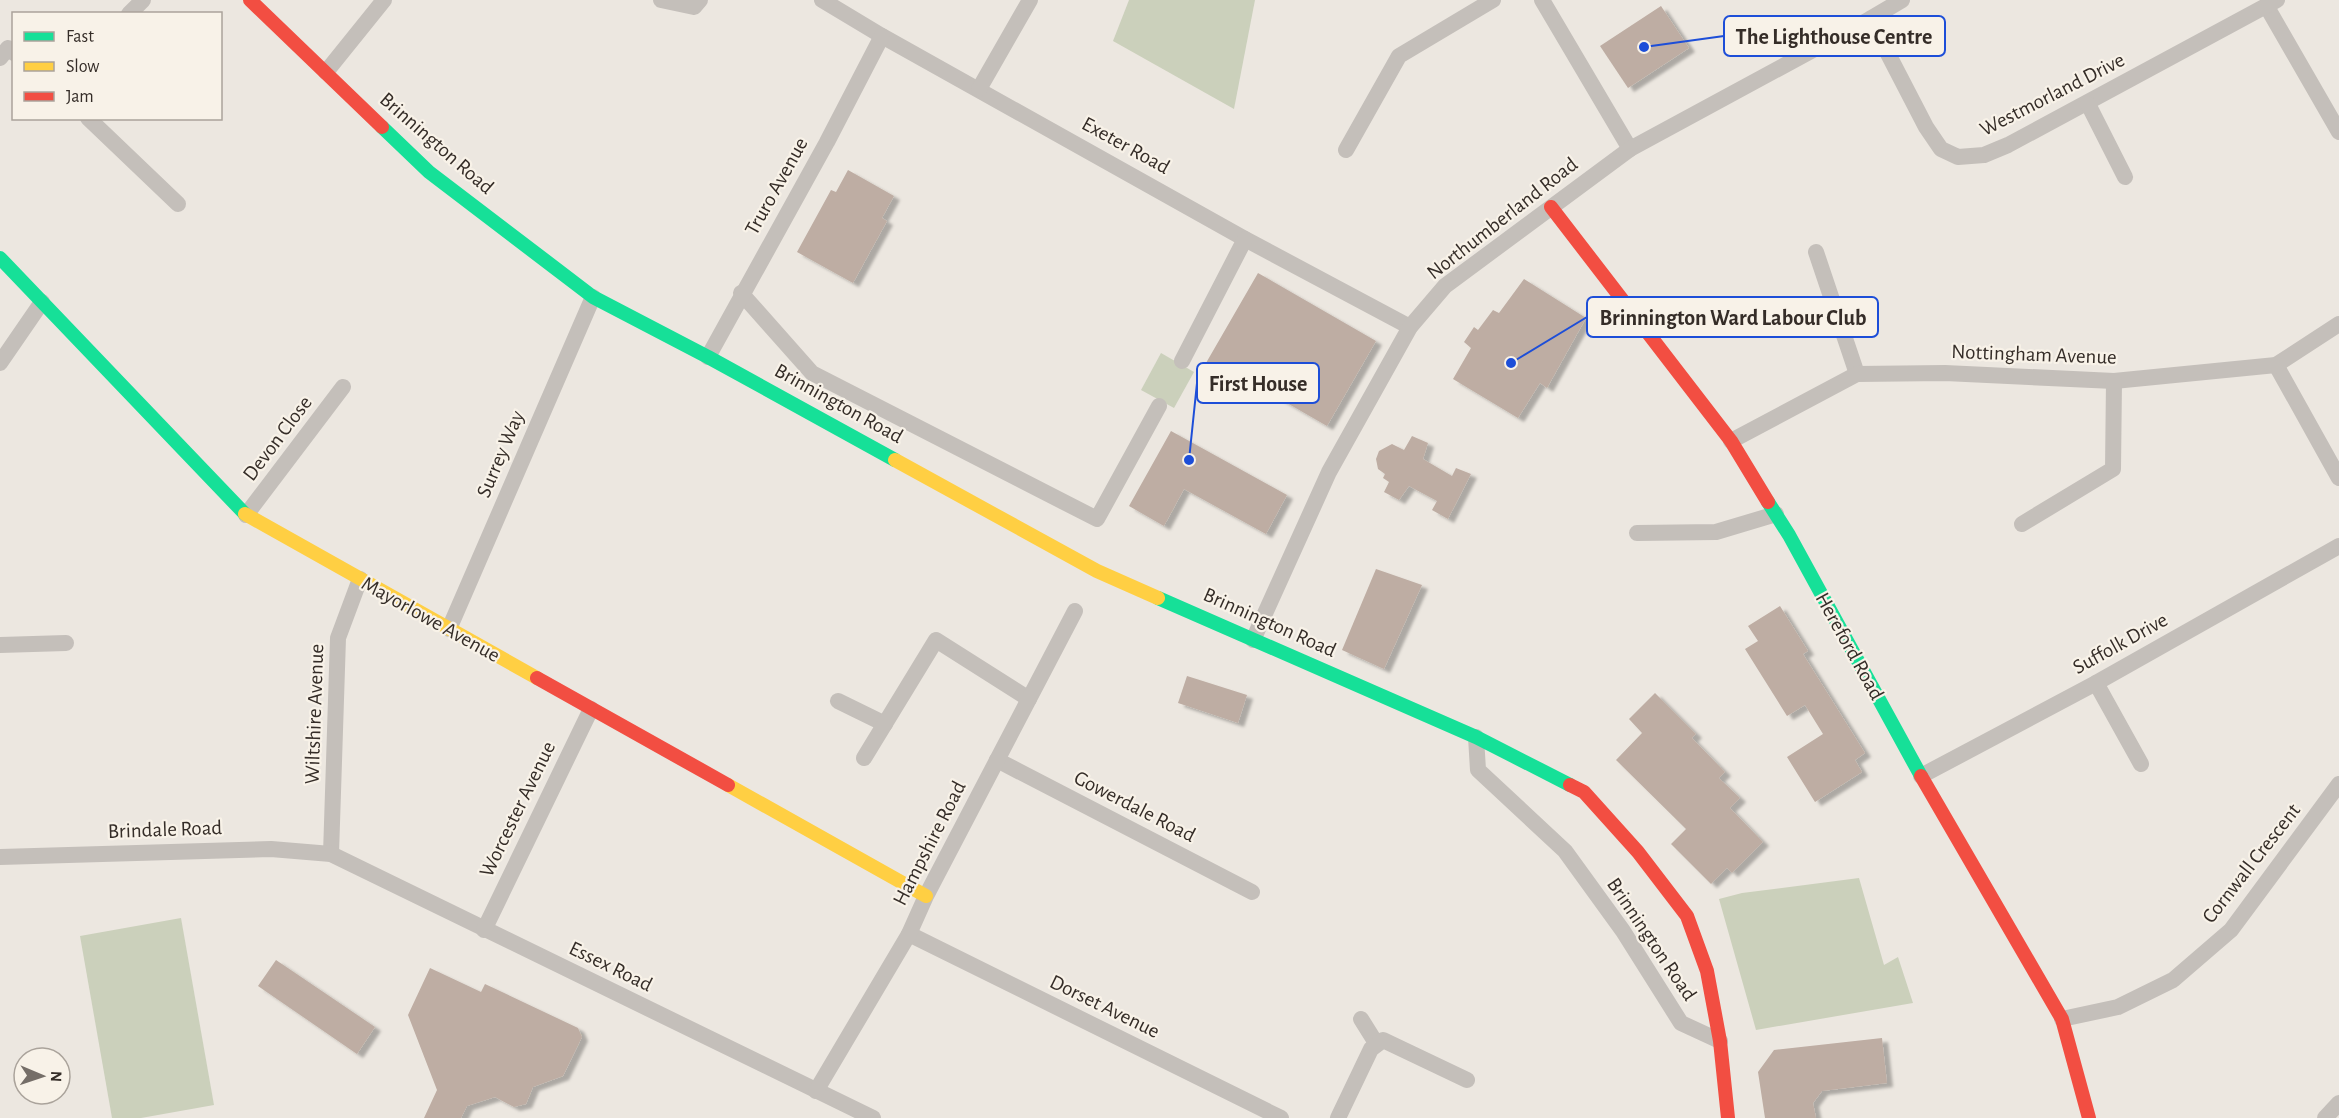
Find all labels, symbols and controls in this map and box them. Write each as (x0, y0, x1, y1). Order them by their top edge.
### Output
legend (12, 12, 222, 120)
callout: The Lighthouse Centre (1724, 16, 1945, 56)
text: The Lighthouse Centre (1736, 26, 1932, 48)
text: Fast (66, 28, 94, 46)
street label: Westmorland Drive (1977, 49, 2128, 140)
text: Slow (66, 58, 99, 76)
text: Jam (66, 88, 94, 106)
street label: Brinnington Road (376, 89, 498, 198)
street label: Exeter Road (1078, 113, 1173, 178)
street label: Truro Avenue (741, 134, 812, 239)
street label: Northumberland Road (1423, 153, 1582, 284)
callout: Brinnington Ward Labour Club (1587, 297, 1878, 337)
text: Brinnington Ward Labour Club (1599, 307, 1867, 329)
street label: Nottingham Avenue (1951, 341, 2117, 368)
street label: Brinnington Road (771, 360, 907, 447)
callout: First House (1197, 363, 1319, 403)
text: First House (1209, 373, 1307, 395)
street label: Devon Close (239, 392, 316, 485)
street label: Surrey Way (473, 408, 528, 501)
street label: Mayorlowe Avenue (358, 573, 504, 666)
street label: Brinnington Road (1200, 584, 1340, 661)
street label: Hereford Road (1812, 589, 1888, 703)
street label: Suffolk Drive (2069, 609, 2171, 678)
street label: Wiltshire Avenue (302, 643, 327, 785)
street label: Worcester Avenue (476, 738, 559, 880)
street label: Gowerdale Road (1071, 767, 1199, 846)
street label: Hampshire Road (889, 778, 970, 909)
street label: Cornwall Crescent (2198, 799, 2305, 927)
street label: Brindale Road (107, 817, 223, 842)
street label: Brinnington Road (1603, 874, 1700, 1005)
street label: Essex Road (566, 937, 656, 996)
street label: Dorset Avenue (1047, 971, 1163, 1042)
north arrow (12, 1046, 72, 1106)
text: N (48, 1071, 64, 1082)

